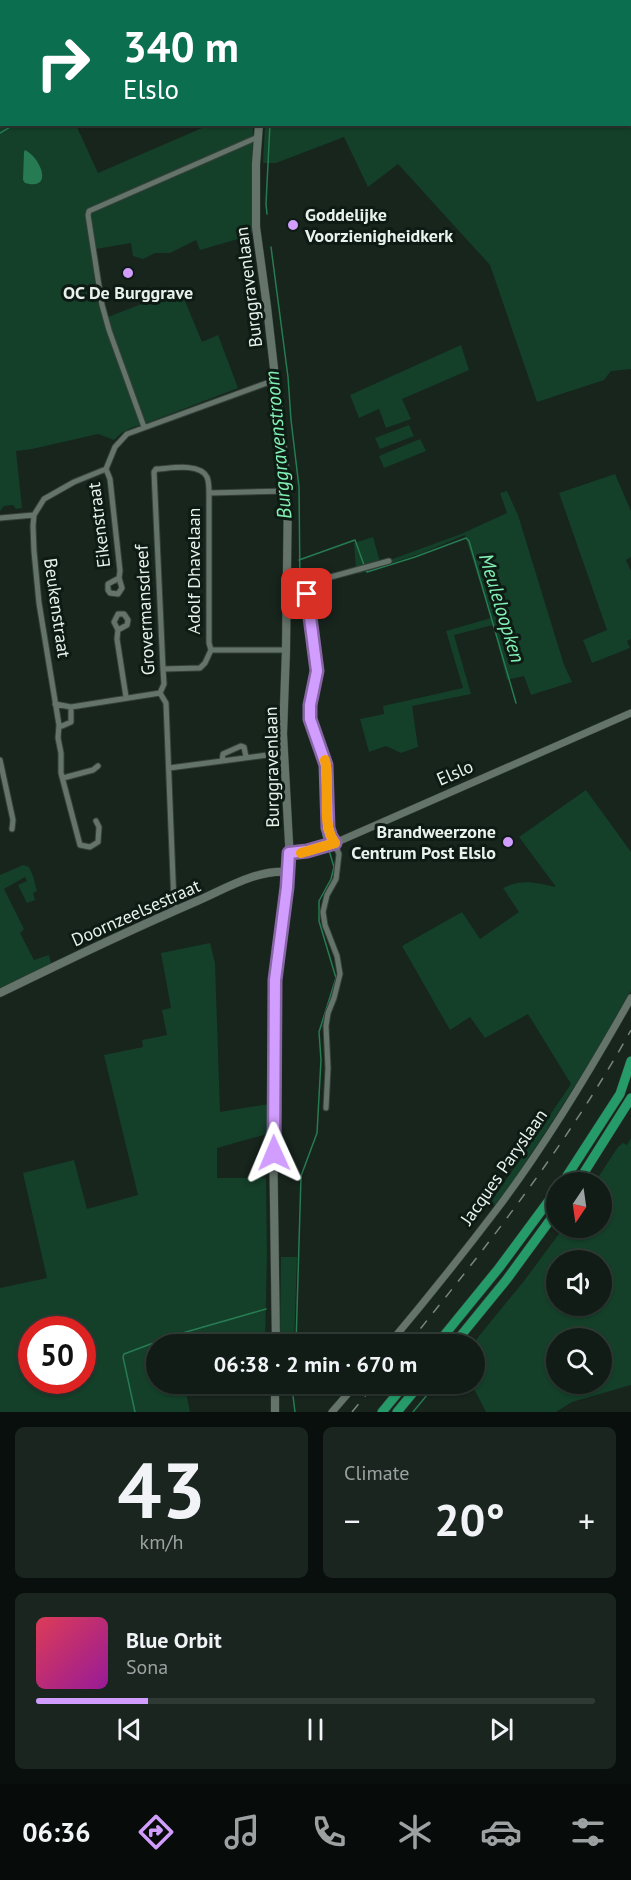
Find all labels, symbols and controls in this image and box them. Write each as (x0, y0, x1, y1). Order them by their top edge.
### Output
text: 340 m (123, 19, 239, 74)
icon: right (24, 24, 102, 102)
text: Elslo (123, 72, 179, 106)
place label: Goddelijke Voorzienigheidkerk (304, 203, 453, 247)
marker: Goddelijke Voorzienigheidkerk (286, 218, 300, 232)
street label: Burggravenlaan (230, 226, 267, 349)
marker: OC De Burggrave (121, 266, 135, 280)
place label: OC De Burggrave (63, 281, 193, 304)
water label: Burggravenstroom (259, 370, 297, 520)
street label: Eikenstraat (82, 481, 115, 569)
street label: Adolf Dhavelaan (182, 508, 205, 634)
street label: Grovermansdreef (130, 543, 159, 676)
water label: Meuleloopken (473, 550, 531, 666)
street label: Beukenstraat (39, 557, 76, 659)
pin (281, 568, 332, 619)
icon: arrive (290, 577, 323, 610)
street label: Burggravenlaan (259, 706, 284, 828)
street label: Elslo (433, 754, 477, 791)
place label: Brandweerzone Centrum Post Elslo (351, 820, 496, 864)
marker: Brandweerzone Centrum Post Elslo (501, 835, 515, 849)
street label: Doornzeelsestraat (68, 874, 204, 951)
street label: Jacques Paryslaan (455, 1104, 552, 1230)
position arrow (242, 1121, 306, 1185)
north arrow (546, 1172, 612, 1238)
map controls (546, 1172, 612, 1394)
button: sound (546, 1250, 612, 1316)
speed limit sign: 50 (18, 1316, 96, 1394)
button: search (546, 1328, 612, 1394)
text: 06:38 · 2 min · 670 m (214, 1350, 417, 1378)
text: 43 (117, 1439, 206, 1540)
text: Climate (344, 1460, 410, 1486)
text: 20° (434, 1490, 505, 1548)
text: − (344, 1499, 361, 1542)
text: + (578, 1499, 595, 1542)
text: km/h (140, 1529, 183, 1555)
text: Blue Orbit (126, 1626, 222, 1654)
text: Sona (126, 1654, 168, 1680)
icon: previous (113, 1713, 146, 1746)
icon: pause (299, 1713, 332, 1746)
icon: next (485, 1713, 518, 1746)
icon: directions (135, 1811, 177, 1853)
icon: music (221, 1811, 263, 1853)
icon: phone (308, 1811, 350, 1853)
icon: climate (394, 1811, 436, 1853)
icon: car (480, 1811, 522, 1853)
icon: filters (567, 1811, 609, 1853)
text: 06:36 (22, 1815, 91, 1849)

